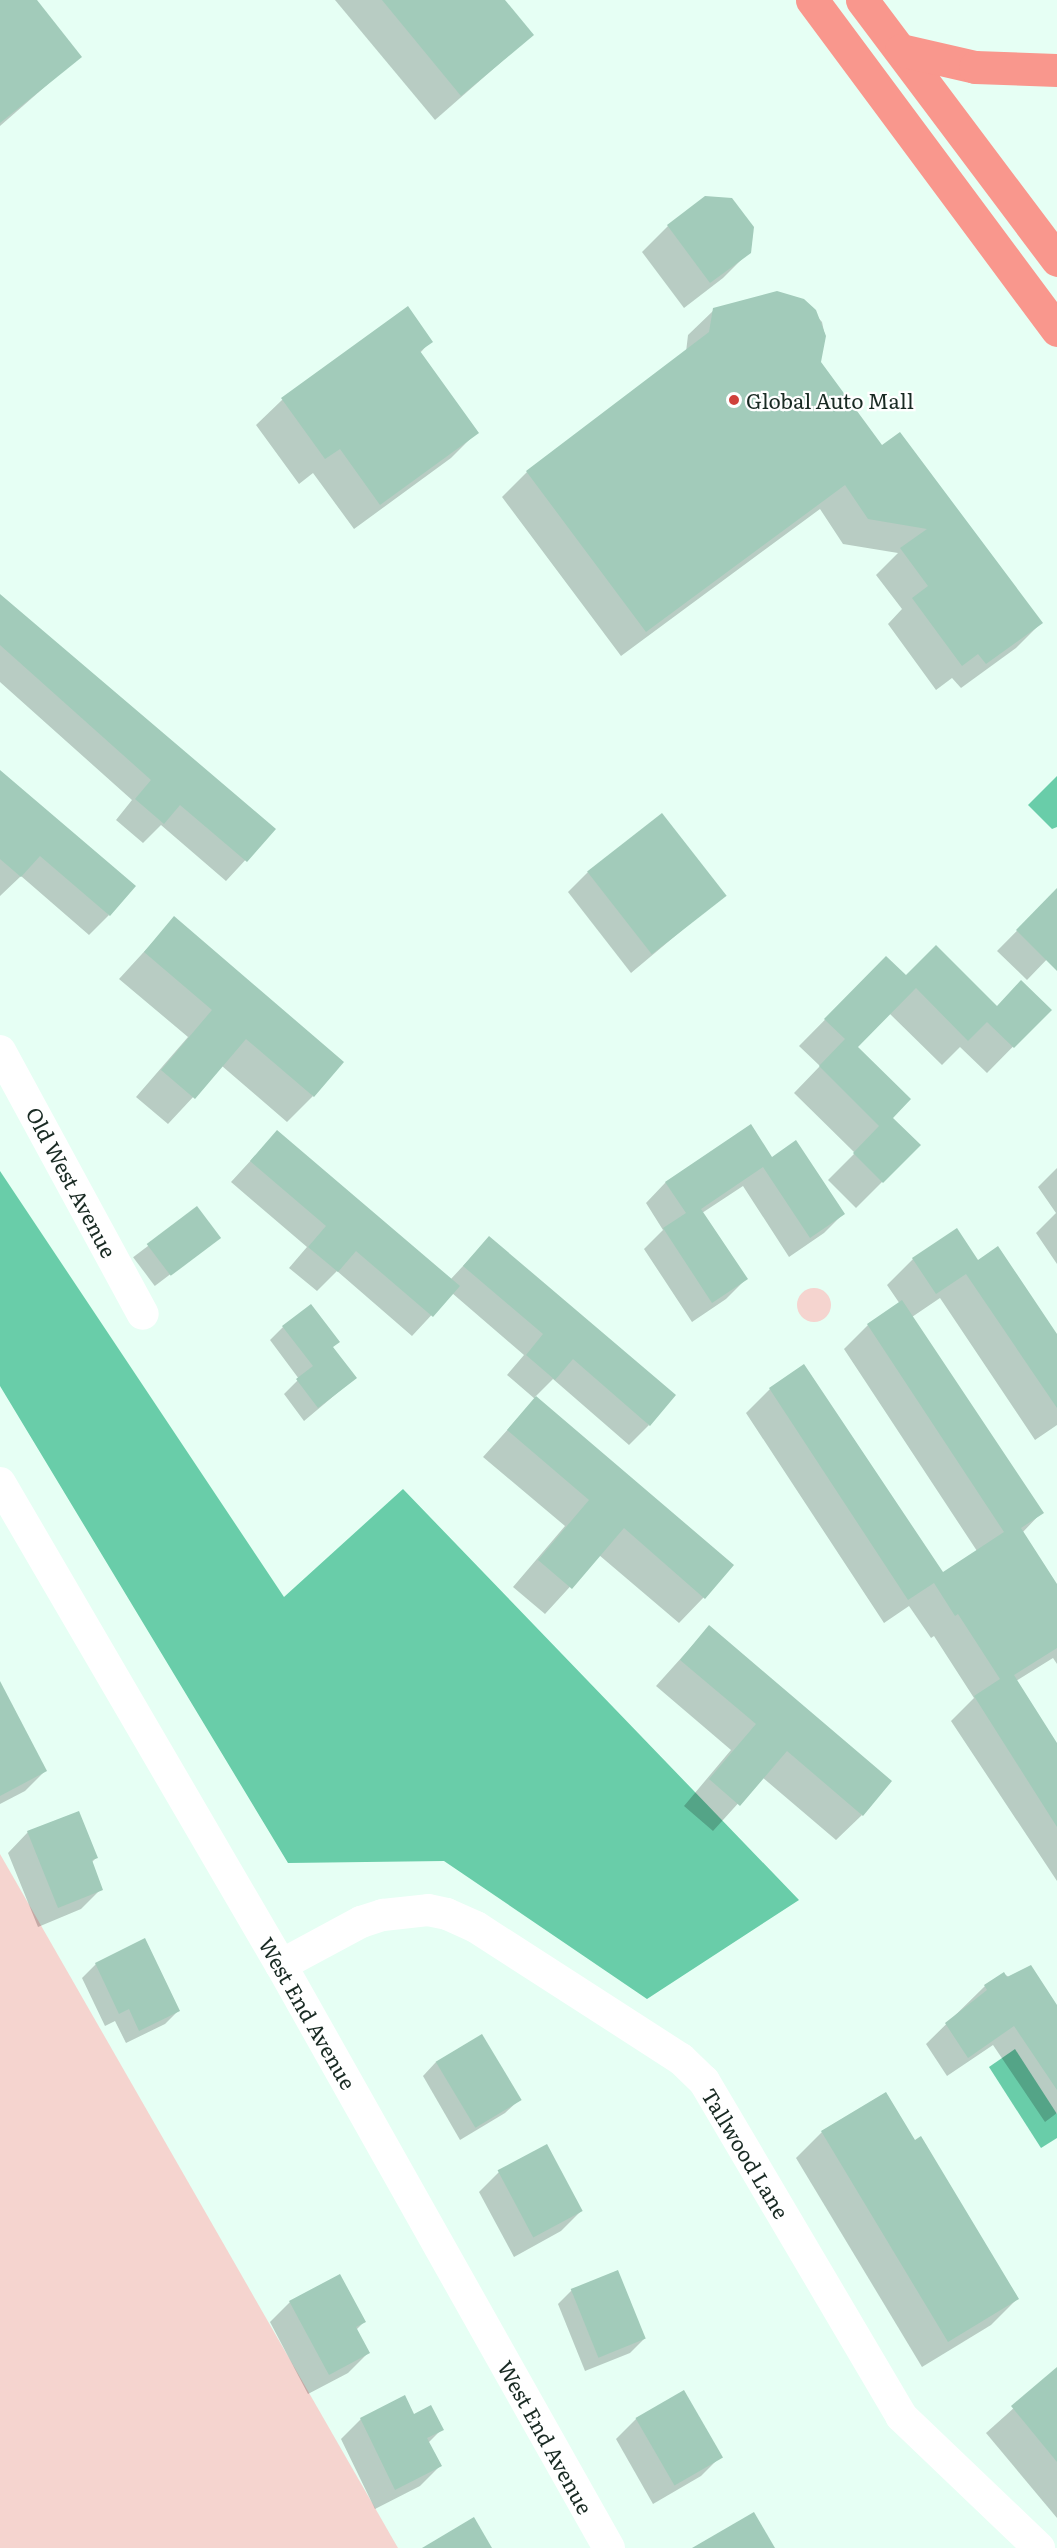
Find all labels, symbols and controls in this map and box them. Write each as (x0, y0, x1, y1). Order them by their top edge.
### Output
place label: Global Auto Mall (746, 387, 914, 413)
marker: Global Auto Mall (727, 393, 741, 407)
street label: Old West Avenue (22, 1102, 122, 1262)
street label: West End Avenue (254, 1932, 362, 2094)
street label: Tallwood Lane (697, 2083, 795, 2223)
street label: West End Avenue (493, 2356, 599, 2518)

